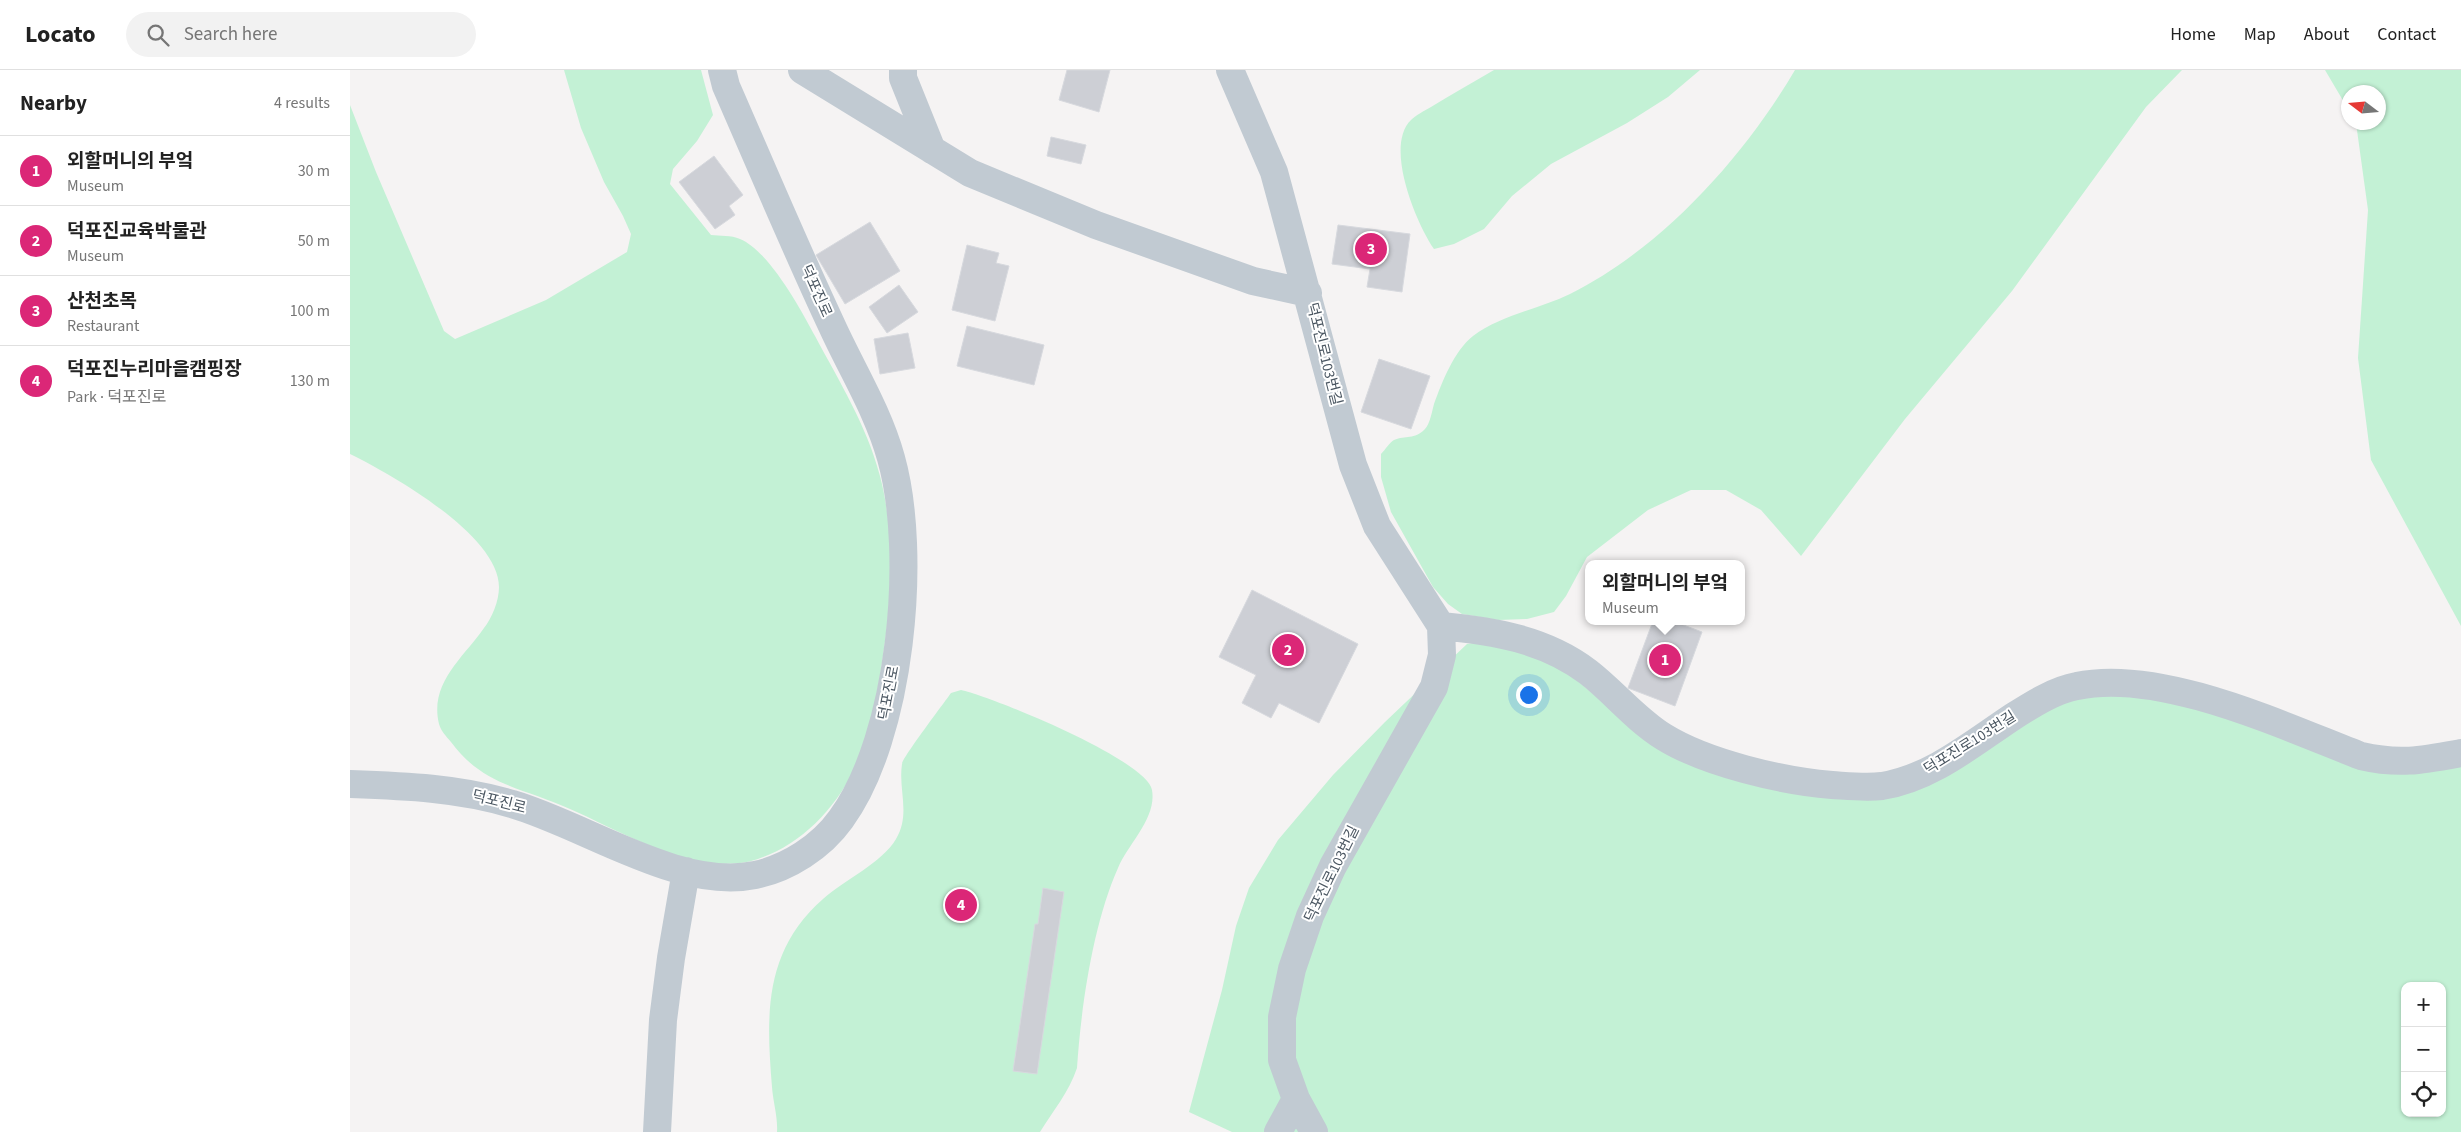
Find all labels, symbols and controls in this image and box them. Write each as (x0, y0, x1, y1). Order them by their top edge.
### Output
search box (126, 12, 476, 57)
text: Locato (25, 17, 96, 52)
icon: search (144, 21, 172, 49)
text: Search here (184, 21, 277, 48)
text: Home (2170, 22, 2216, 47)
text: Map (2244, 22, 2276, 47)
text: About (2304, 22, 2349, 47)
text: Contact (2377, 22, 2436, 47)
north arrow (2341, 85, 2386, 130)
text: Nearby (20, 88, 87, 118)
text: 4 results (274, 92, 330, 114)
text: 외할머니의 부엌 (67, 148, 193, 175)
text: 1 (32, 160, 40, 182)
text: 30 m (298, 160, 330, 182)
text: Museum (67, 175, 124, 197)
text: 덕포진교육박물관 (67, 218, 207, 245)
text: 2 (32, 230, 40, 252)
text: 50 m (298, 230, 330, 252)
pin: 3 (1355, 230, 1387, 268)
text: Museum (67, 245, 124, 267)
street label: 덕포진로 (795, 262, 837, 320)
text: 산천초목 (67, 288, 137, 315)
text: 3 (32, 300, 40, 322)
text: 100 m (290, 300, 330, 322)
street label: 덕포진로103번길 (1301, 300, 1347, 408)
text: Restaurant (67, 315, 140, 337)
text: 덕포진누리마을캠핑장 (67, 356, 242, 383)
text: 4 (32, 370, 40, 392)
text: 130 m (290, 370, 330, 392)
text: Park · 덕포진로 (67, 386, 166, 408)
popup (1585, 560, 1745, 625)
text: 외할머니의 부엌 (1602, 570, 1728, 597)
text: Museum (1602, 597, 1659, 619)
pin: 2 (1272, 631, 1304, 669)
pin: 1 (1649, 641, 1681, 679)
street label: 덕포진로 (873, 664, 905, 722)
your location (1516, 682, 1542, 708)
street label: 덕포진로103번길 (1920, 706, 2020, 780)
street label: 덕포진로 (470, 785, 528, 819)
street label: 덕포진로103번길 (1300, 822, 1364, 926)
pin: 4 (945, 886, 977, 924)
map controls (2401, 982, 2446, 1117)
button: + (2401, 982, 2446, 1027)
button: − (2401, 1027, 2446, 1072)
button: locate (2401, 1072, 2446, 1117)

